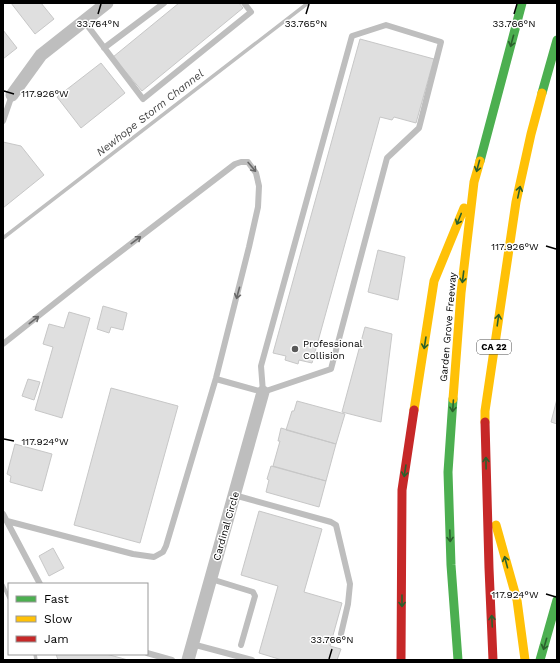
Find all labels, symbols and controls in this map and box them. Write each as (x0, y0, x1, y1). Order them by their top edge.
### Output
text: 33.764°N (77, 18, 120, 29)
text: 33.765°N (285, 18, 327, 29)
text: 33.766°N (493, 18, 535, 29)
one-way arrow (508, 34, 515, 47)
water label: Newhope Storm Channel (94, 67, 207, 159)
text: 117.926°W (21, 88, 69, 99)
one-way arrow (474, 159, 481, 172)
one-way arrow (247, 162, 256, 173)
one-way arrow (515, 186, 523, 199)
one-way arrow (455, 212, 463, 224)
one-way arrow (131, 235, 142, 244)
text: 117.926°W (491, 241, 539, 252)
one-way arrow (459, 270, 467, 283)
street label: Garden Grove Freeway (438, 271, 458, 382)
one-way arrow (234, 286, 241, 299)
one-way arrow (494, 314, 502, 327)
one-way arrow (28, 315, 39, 324)
one-way arrow (421, 336, 429, 349)
place label: Professional Collision (303, 338, 363, 361)
road number: CA 22 (477, 340, 511, 354)
marker: Professional Collision (290, 344, 300, 354)
one-way arrow (449, 399, 456, 412)
text: 117.924°W (21, 436, 69, 447)
one-way arrow (483, 457, 490, 470)
one-way arrow (401, 465, 409, 478)
street label: Cardinal Circle (211, 490, 241, 562)
one-way arrow (446, 529, 454, 542)
one-way arrow (502, 556, 510, 569)
legend (8, 583, 148, 655)
text: 117.924°W (491, 589, 539, 600)
text: Fast (44, 592, 69, 606)
one-way arrow (398, 594, 406, 607)
text: Slow (44, 612, 72, 626)
one-way arrow (488, 615, 495, 628)
text: Jam (44, 632, 69, 646)
text: 33.766°N (311, 634, 353, 645)
one-way arrow (541, 637, 548, 650)

